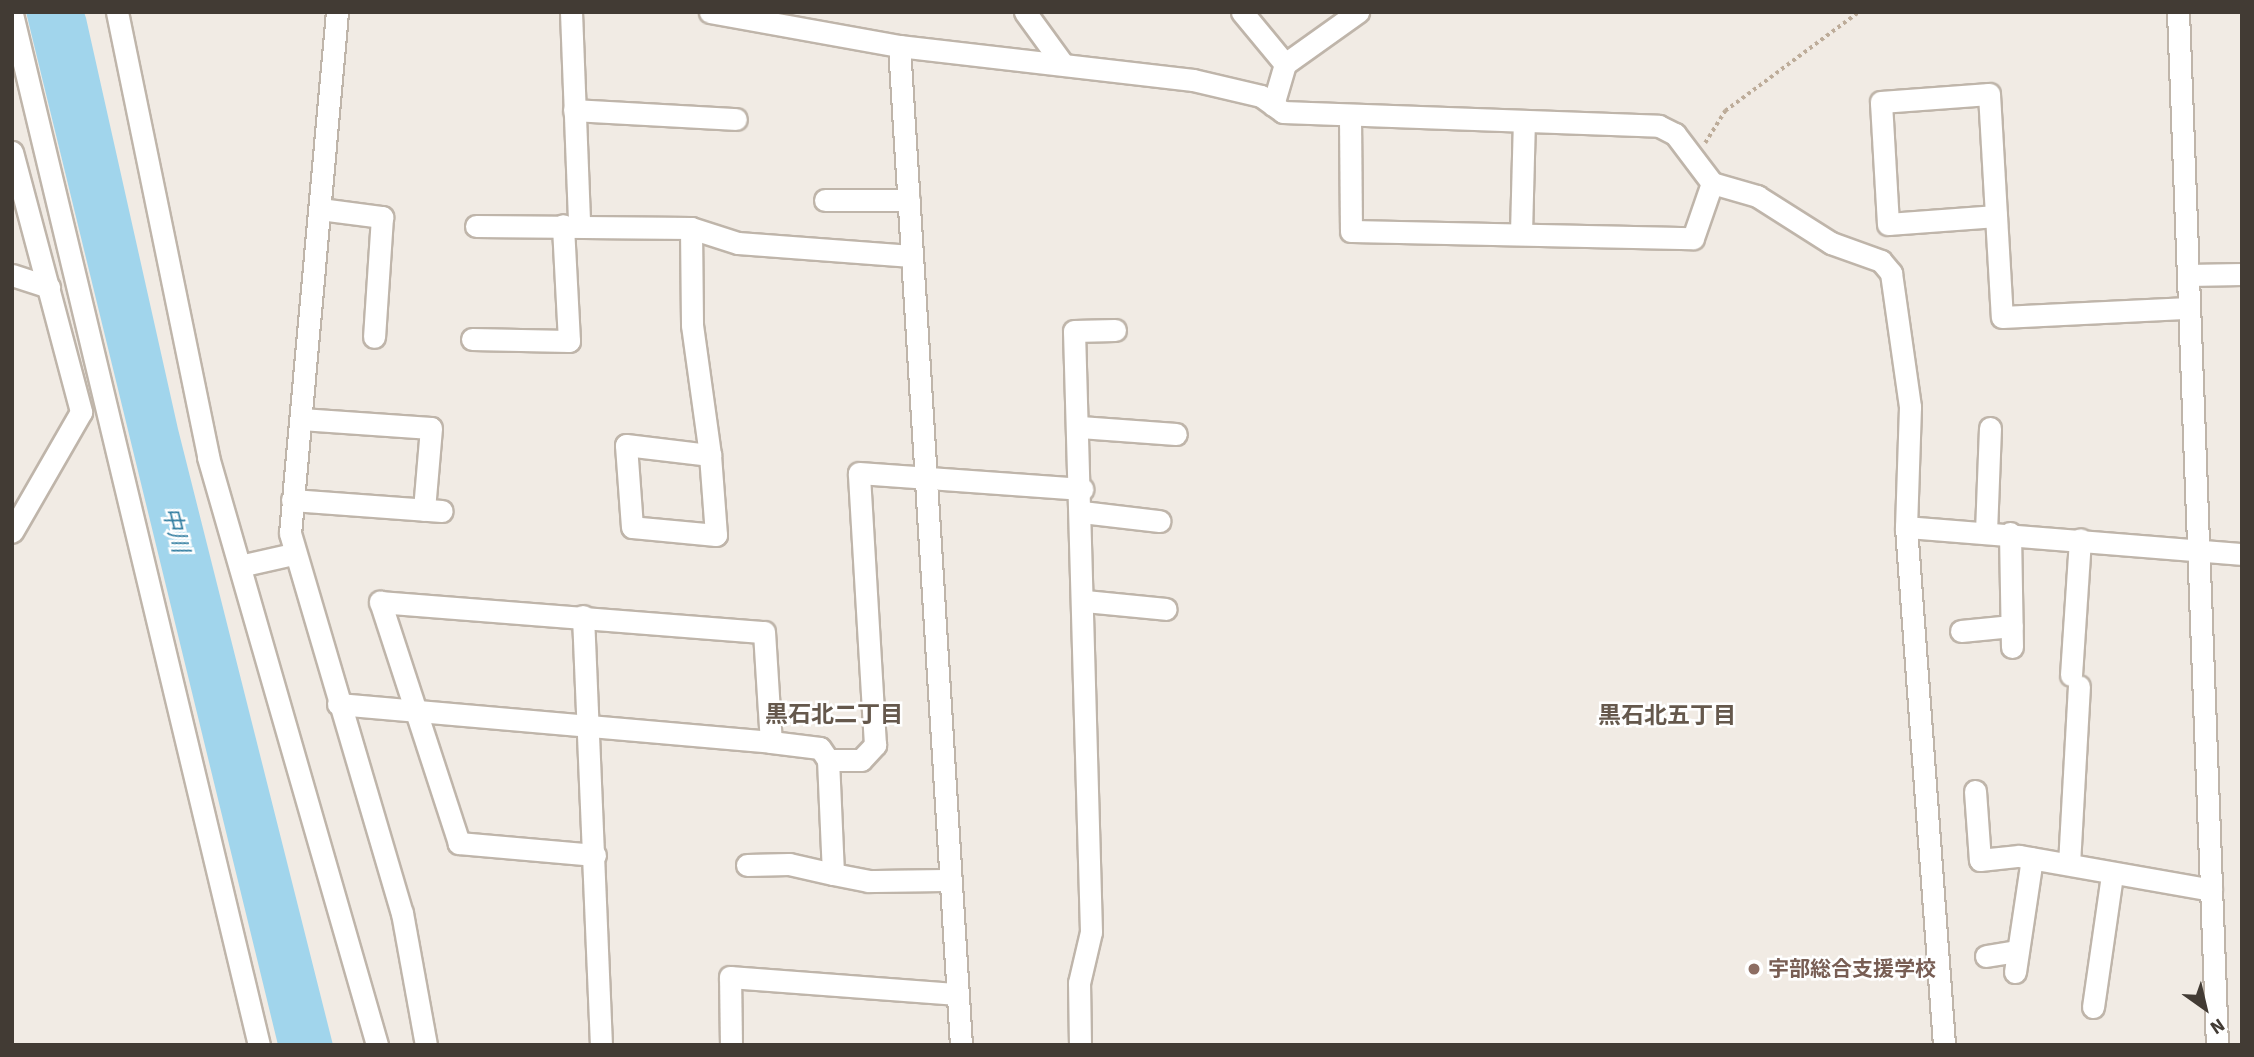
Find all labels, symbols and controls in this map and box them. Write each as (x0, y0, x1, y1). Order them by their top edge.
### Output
water label: 中川 (156, 504, 194, 556)
district label: 黒石北二丁目 (765, 701, 903, 729)
district label: 黒石北五丁目 (1598, 702, 1736, 730)
place label: 宇部総合支援学校 (1768, 956, 1936, 982)
marker: 宇部総合支援学校 (1746, 961, 1762, 977)
north arrow (2170, 973, 2240, 1043)
text: N (2204, 1011, 2230, 1041)

